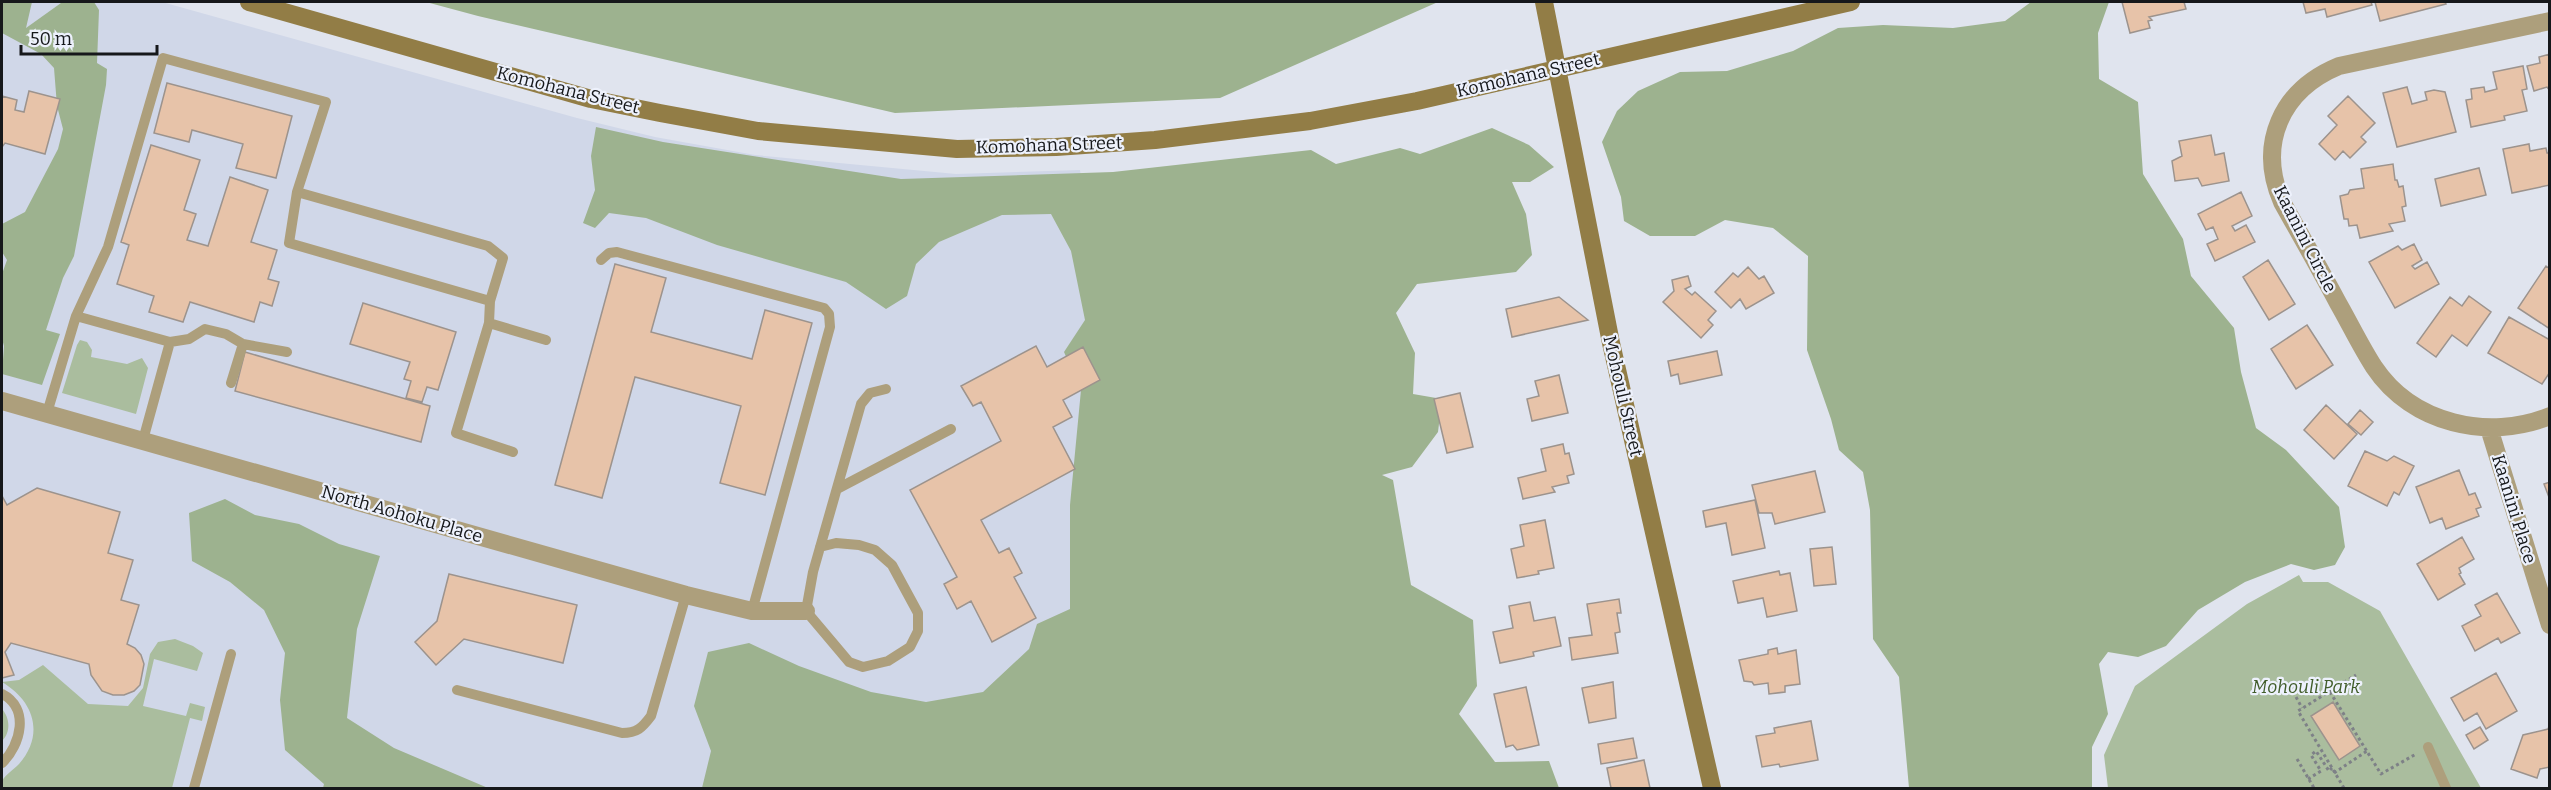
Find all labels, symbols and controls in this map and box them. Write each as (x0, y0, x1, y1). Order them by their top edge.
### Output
scale bar (21, 18, 158, 56)
text: 50 m (30, 28, 72, 50)
street label: Komohana Street (1454, 48, 1602, 102)
street label: Komohana Street (494, 62, 642, 119)
street label: Komohana Street (975, 131, 1123, 159)
street label: Kaanini Circle (2269, 182, 2341, 296)
street label: Mohouli Street (1598, 333, 1648, 459)
street label: Kaanini Place (2487, 452, 2541, 566)
street label: North Aohoku Place (319, 480, 485, 548)
park label: Mohouli Park (2252, 676, 2360, 698)

